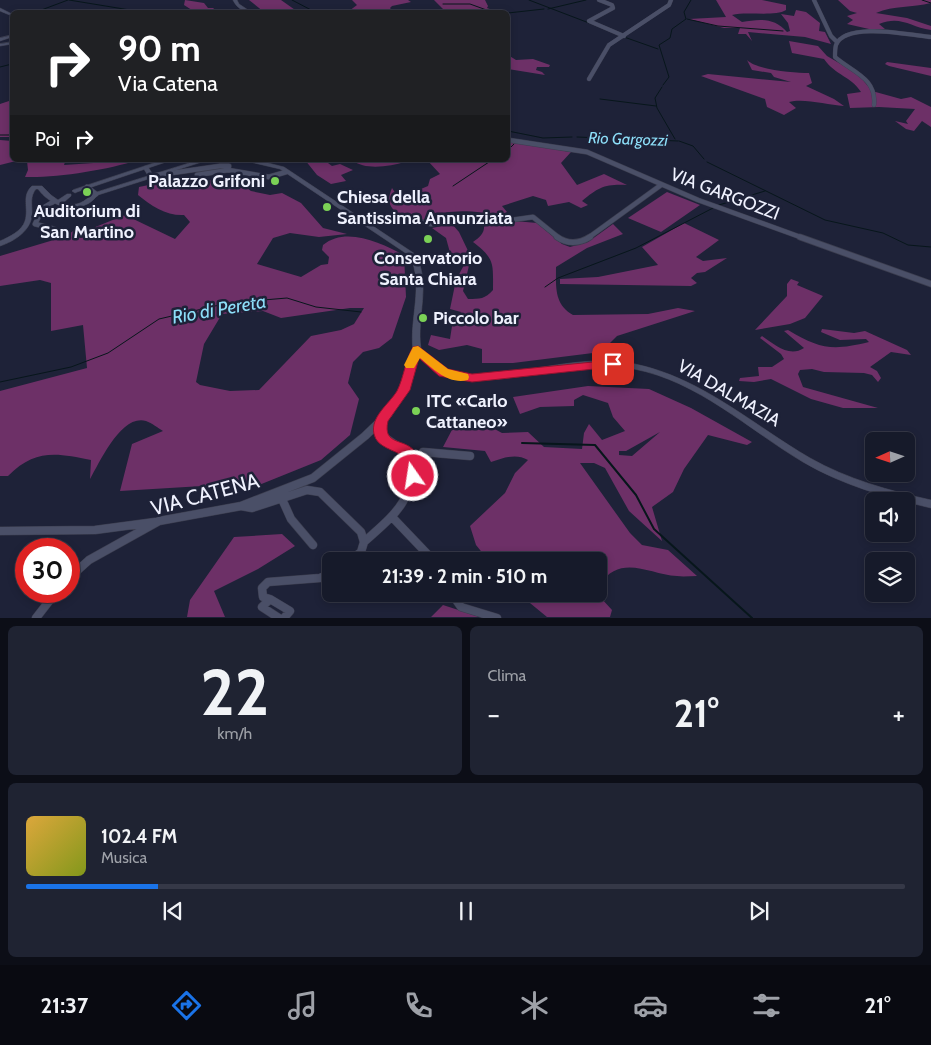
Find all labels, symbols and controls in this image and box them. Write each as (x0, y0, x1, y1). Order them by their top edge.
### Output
text: 90 m (118, 27, 201, 70)
icon: right (35, 30, 100, 95)
text: Via Catena (118, 70, 218, 97)
icon: right (70, 125, 98, 153)
text: Poi (35, 128, 60, 151)
water label: Rio Gargozzi (588, 128, 669, 150)
street label: VIA GARGOZZI (668, 163, 782, 225)
place label: Palazzo Grifoni (148, 170, 265, 192)
marker: Palazzo Grifoni (269, 175, 281, 187)
marker: Auditorium di San Martino (81, 186, 93, 198)
place label: Chiesa della Santissima Annunziata (337, 186, 513, 229)
place label: Auditorium di San Martino (34, 200, 140, 243)
marker: Chiesa della Santissima Annunziata (321, 201, 333, 213)
marker: Conservatorio Santa Chiara (422, 233, 434, 245)
place label: Conservatorio Santa Chiara (374, 247, 482, 290)
water label: Rio di Pereta (170, 289, 268, 329)
place label: Piccolo bar (433, 307, 519, 329)
marker: Piccolo bar (417, 312, 429, 324)
pin (592, 343, 634, 385)
icon: arrive (599, 350, 627, 378)
street label: VIA DALMAZIA (674, 355, 784, 431)
place label: ITC «Carlo Cattaneo» (426, 390, 508, 433)
marker: ITC «Carlo Cattaneo» (410, 405, 422, 417)
north arrow (865, 432, 915, 482)
map controls (865, 432, 915, 602)
position arrow (386, 449, 438, 501)
street label: VIA CATENA (148, 468, 262, 520)
button: sound (865, 492, 915, 542)
speed limit sign: 30 (15, 538, 80, 603)
button: layers (865, 552, 915, 602)
text: 21:39 · 2 min · 510 m (382, 565, 547, 588)
text: 22 (200, 652, 269, 731)
text: Clima (488, 666, 526, 685)
text: 21° (674, 690, 719, 737)
text: − (488, 697, 500, 731)
text: + (893, 697, 905, 731)
text: km/h (217, 724, 252, 743)
text: 102.4 FM (101, 825, 177, 848)
text: Musica (101, 848, 147, 867)
icon: previous (159, 897, 187, 925)
icon: pause (452, 897, 480, 925)
icon: next (745, 897, 773, 925)
icon: directions (169, 988, 204, 1023)
icon: music (285, 988, 320, 1023)
icon: phone (401, 988, 436, 1023)
icon: climate (517, 988, 552, 1023)
icon: car (633, 988, 668, 1023)
icon: filters (749, 988, 784, 1023)
text: 21:37 (40, 992, 88, 1019)
text: 21° (864, 992, 891, 1019)

